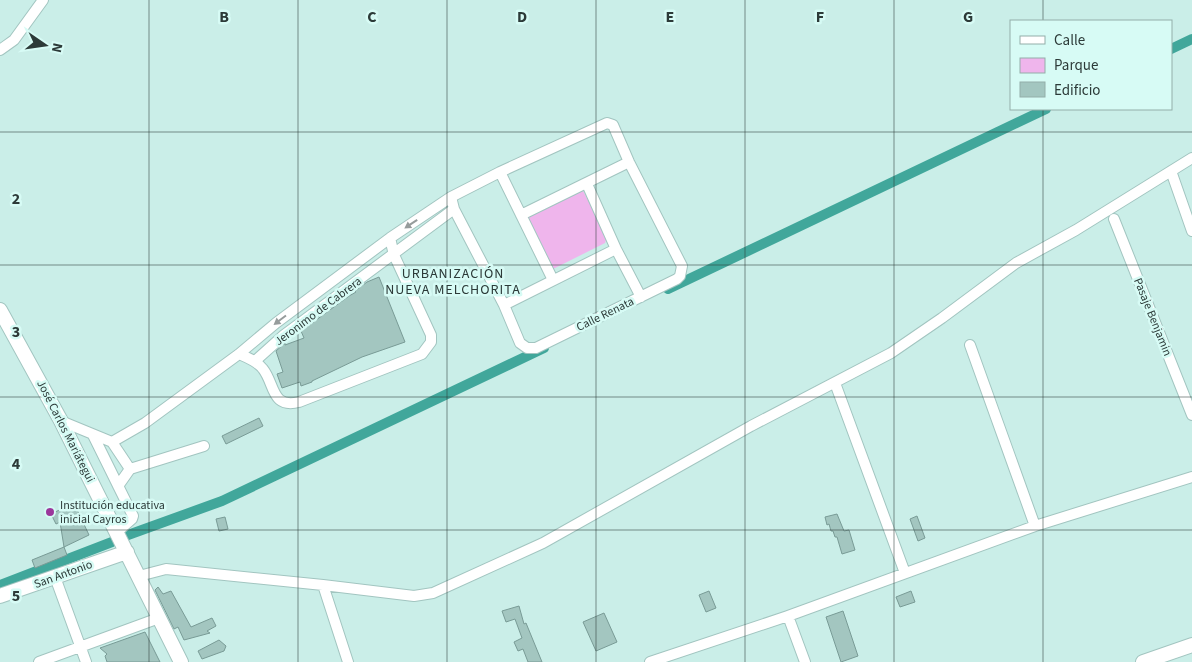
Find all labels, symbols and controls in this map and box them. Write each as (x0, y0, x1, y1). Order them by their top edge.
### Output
text: B (219, 6, 229, 28)
text: C (367, 6, 377, 28)
text: D (517, 6, 527, 28)
text: E (666, 6, 674, 28)
text: F (816, 6, 824, 28)
text: G (963, 6, 973, 28)
north arrow (20, 20, 70, 70)
legend (1010, 20, 1172, 110)
text: Calle (1054, 30, 1085, 51)
text: N (46, 41, 67, 54)
text: Parque (1054, 55, 1098, 76)
text: Edificio (1054, 80, 1101, 101)
text: 2 (12, 188, 20, 210)
one-way arrow (404, 219, 418, 229)
district label: URBANIZACIÓN NUEVA MELCHORITA (385, 264, 521, 300)
street label: Jeronimo de Cabrera (271, 273, 365, 350)
street label: Pasaje Benjamin (1129, 276, 1176, 359)
street label: Calle Renata (573, 293, 637, 336)
one-way arrow (273, 315, 286, 325)
text: 3 (12, 321, 20, 343)
street label: José Carlos Mariátegui (32, 377, 99, 485)
text: 4 (12, 453, 21, 475)
place label: Institución educativa inicial Cayros (60, 497, 165, 528)
marker: Institución educativa inicial Cayros (44, 506, 56, 518)
street label: San Antonio (32, 556, 95, 593)
text: 5 (12, 585, 20, 607)

